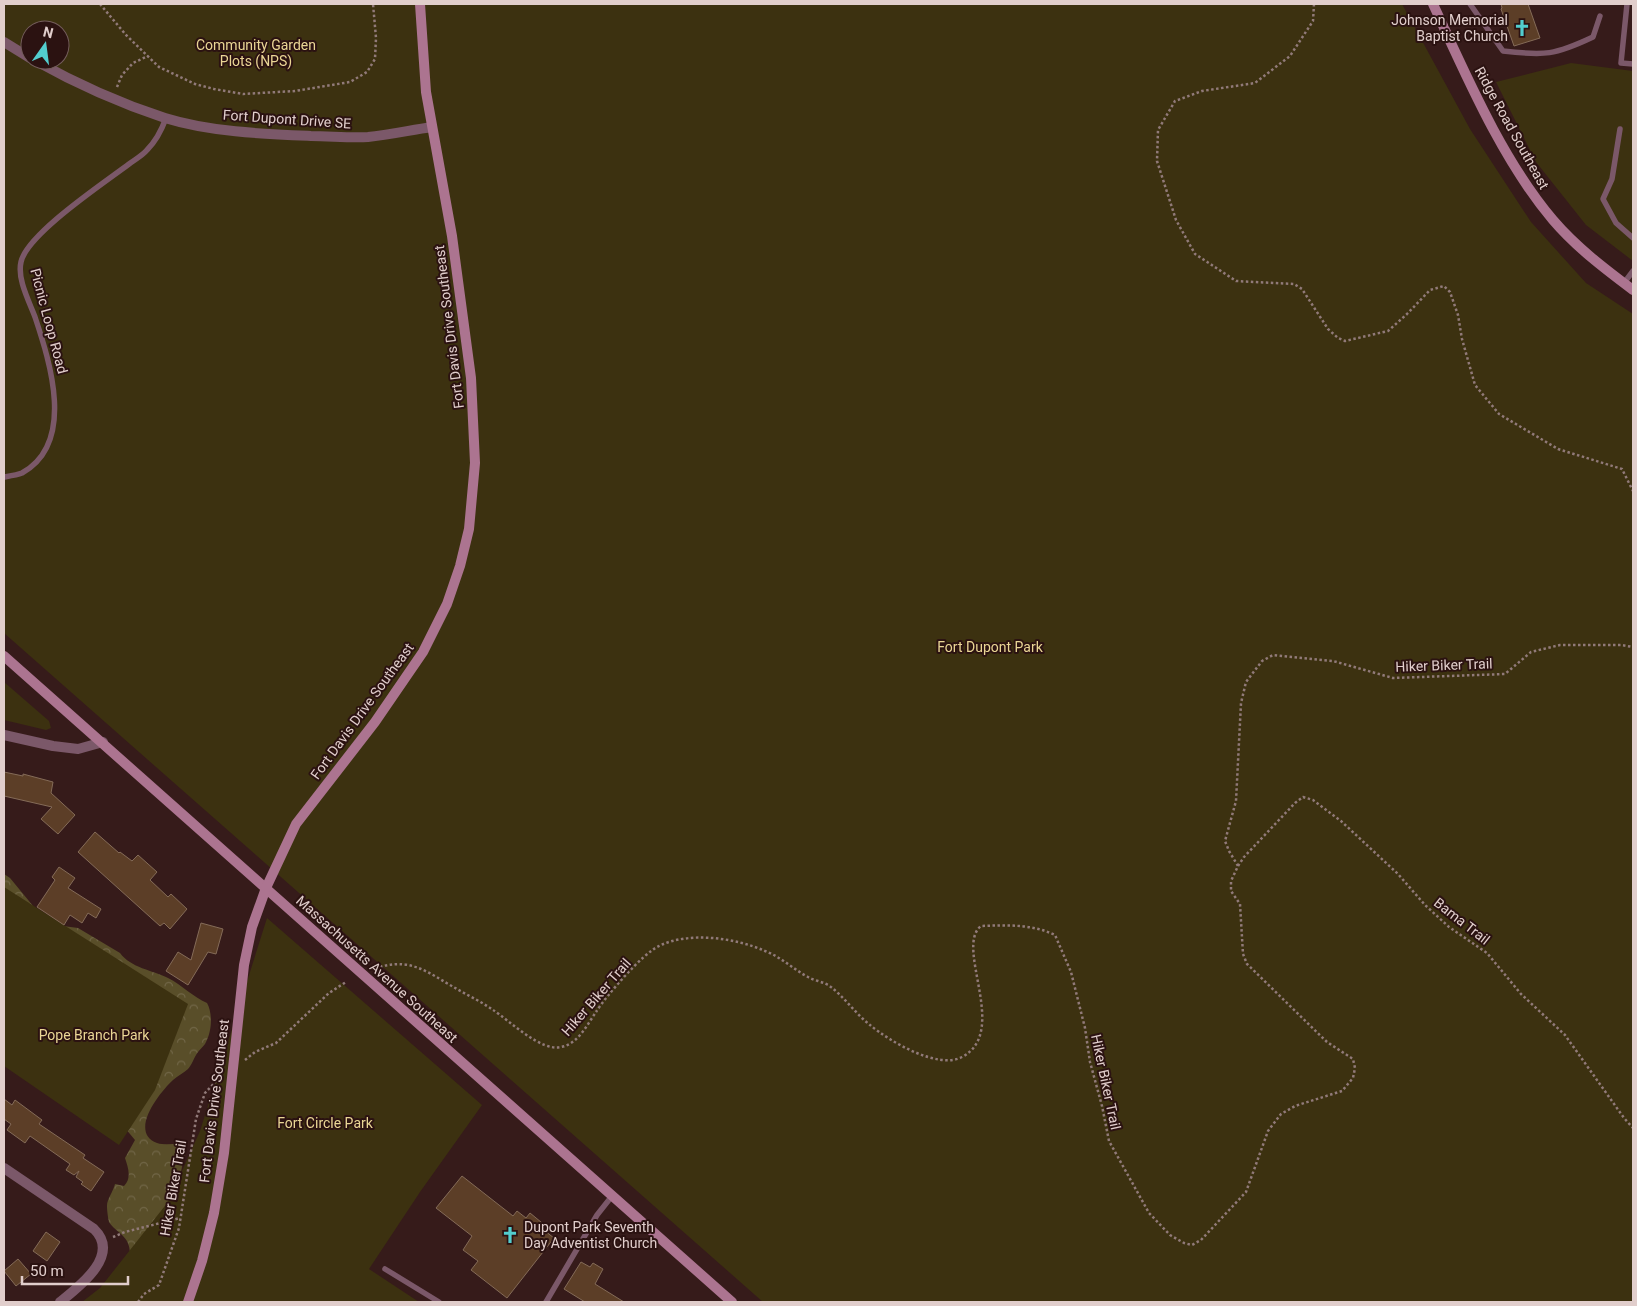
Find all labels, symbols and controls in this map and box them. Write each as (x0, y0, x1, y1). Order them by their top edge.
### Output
place label: Johnson Memorial Baptist Church (1391, 12, 1508, 44)
church icon: Johnson Memorial Baptist Church (1512, 18, 1532, 38)
north arrow (20, 20, 70, 70)
text: N (41, 23, 55, 41)
park label: Community Garden Plots (NPS) (196, 37, 316, 70)
street label: Ridge Road Southeast (1472, 64, 1553, 192)
street label: Fort Dupont Drive SE (222, 107, 352, 131)
street label: Fort Davis Drive Southeast (431, 244, 467, 410)
street label: Picnic Loop Road (27, 267, 71, 375)
street label: Fort Davis Drive Southeast (307, 639, 417, 782)
park label: Fort Dupont Park (937, 639, 1044, 655)
street label: Hiker Biker Trail (1395, 655, 1493, 675)
street label: Massachusetts Avenue Southeast (293, 892, 461, 1046)
street label: Bama Trail (1431, 894, 1493, 948)
street label: Hiker Biker Trail (558, 955, 634, 1039)
street label: Fort Davis Drive Southeast (196, 1018, 232, 1184)
park label: Pope Branch Park (39, 1027, 150, 1043)
street label: Hiker Biker Trail (1088, 1033, 1124, 1131)
park label: Fort Circle Park (277, 1115, 374, 1131)
street label: Hiker Biker Trail (157, 1139, 189, 1237)
place label: Dupont Park Seventh Day Adventist Church (524, 1219, 657, 1251)
church icon: Dupont Park Seventh Day Adventist Church (500, 1225, 520, 1245)
scale bar (22, 1254, 129, 1286)
text: 50 m (30, 1262, 64, 1280)

